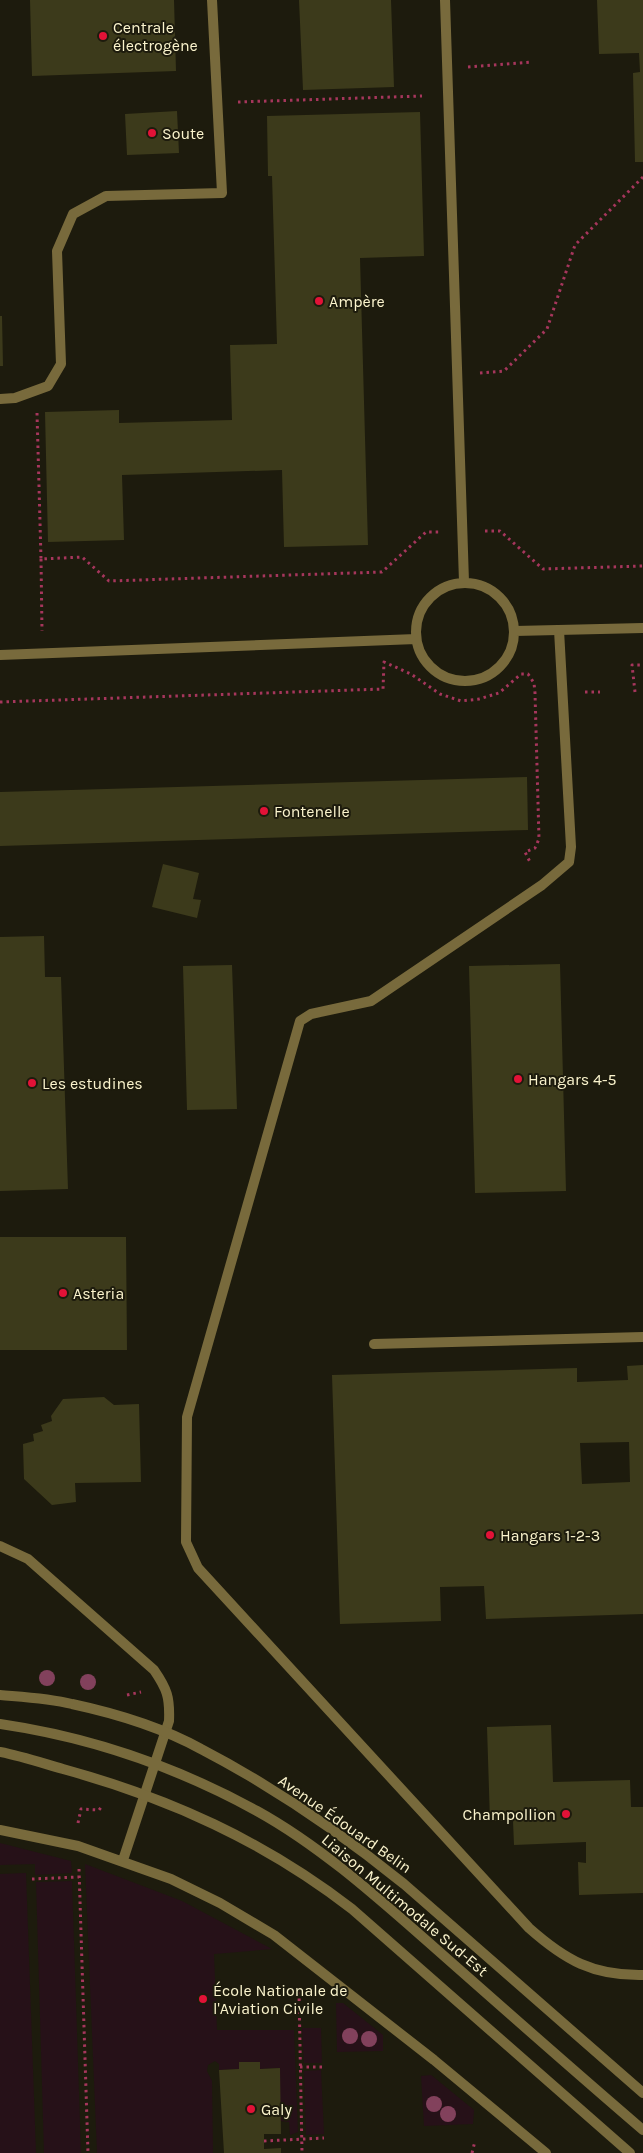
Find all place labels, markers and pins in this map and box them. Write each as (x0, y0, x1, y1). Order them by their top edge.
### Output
place label: Centrale électrogène (113, 18, 198, 55)
marker: Centrale électrogène (97, 30, 109, 42)
place label: Soute (162, 124, 204, 143)
marker: Soute (146, 127, 158, 139)
place label: Ampère (329, 292, 385, 311)
marker: Ampère (313, 295, 325, 307)
place label: Fontenelle (274, 802, 350, 821)
marker: Fontenelle (258, 805, 270, 817)
place label: Hangars 4-5 (528, 1070, 617, 1089)
marker: Hangars 4-5 (512, 1073, 524, 1085)
place label: Les estudines (42, 1074, 143, 1093)
marker: Les estudines (26, 1077, 38, 1089)
place label: Asteria (73, 1284, 124, 1303)
marker: Asteria (57, 1287, 69, 1299)
place label: Hangars 1-2-3 (500, 1526, 600, 1545)
marker: Hangars 1-2-3 (484, 1529, 496, 1541)
place label: Champollion (463, 1805, 556, 1824)
marker: Champollion (560, 1808, 572, 1820)
place label: École Nationale de l'Aviation Civile (213, 1981, 347, 2018)
marker: École Nationale de l'Aviation Civile (197, 1993, 209, 2005)
place label: Galy (261, 2100, 293, 2119)
marker: Galy (245, 2103, 257, 2115)

